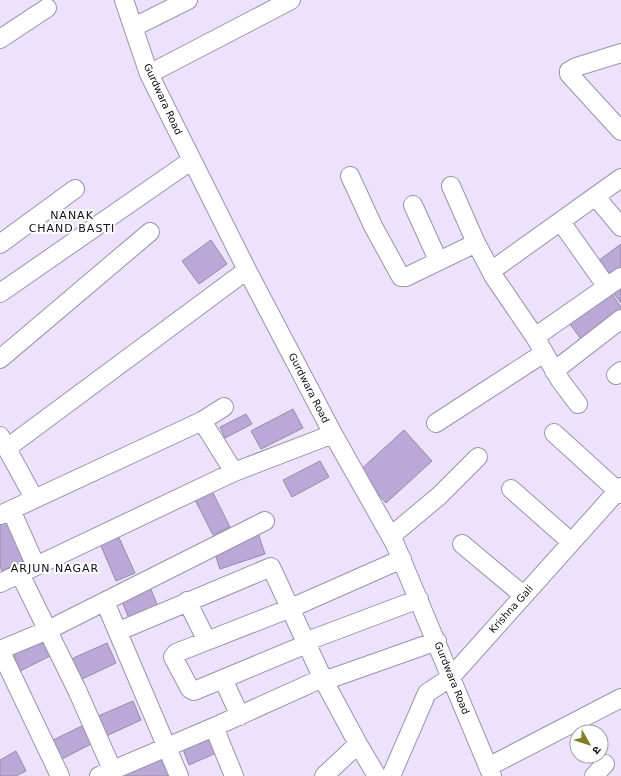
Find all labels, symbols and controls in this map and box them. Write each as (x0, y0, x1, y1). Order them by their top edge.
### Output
street label: Gurdwara Road (142, 62, 184, 136)
district label: NANAK CHAND BASTI (29, 209, 115, 235)
street label: Gurdwara Road (287, 351, 331, 425)
district label: ARJUN NAGAR (11, 562, 99, 575)
street label: Krishna Gali (487, 583, 535, 635)
street label: Gurdwara Road (432, 640, 472, 716)
north arrow (569, 724, 609, 764)
text: उ (589, 743, 603, 757)

